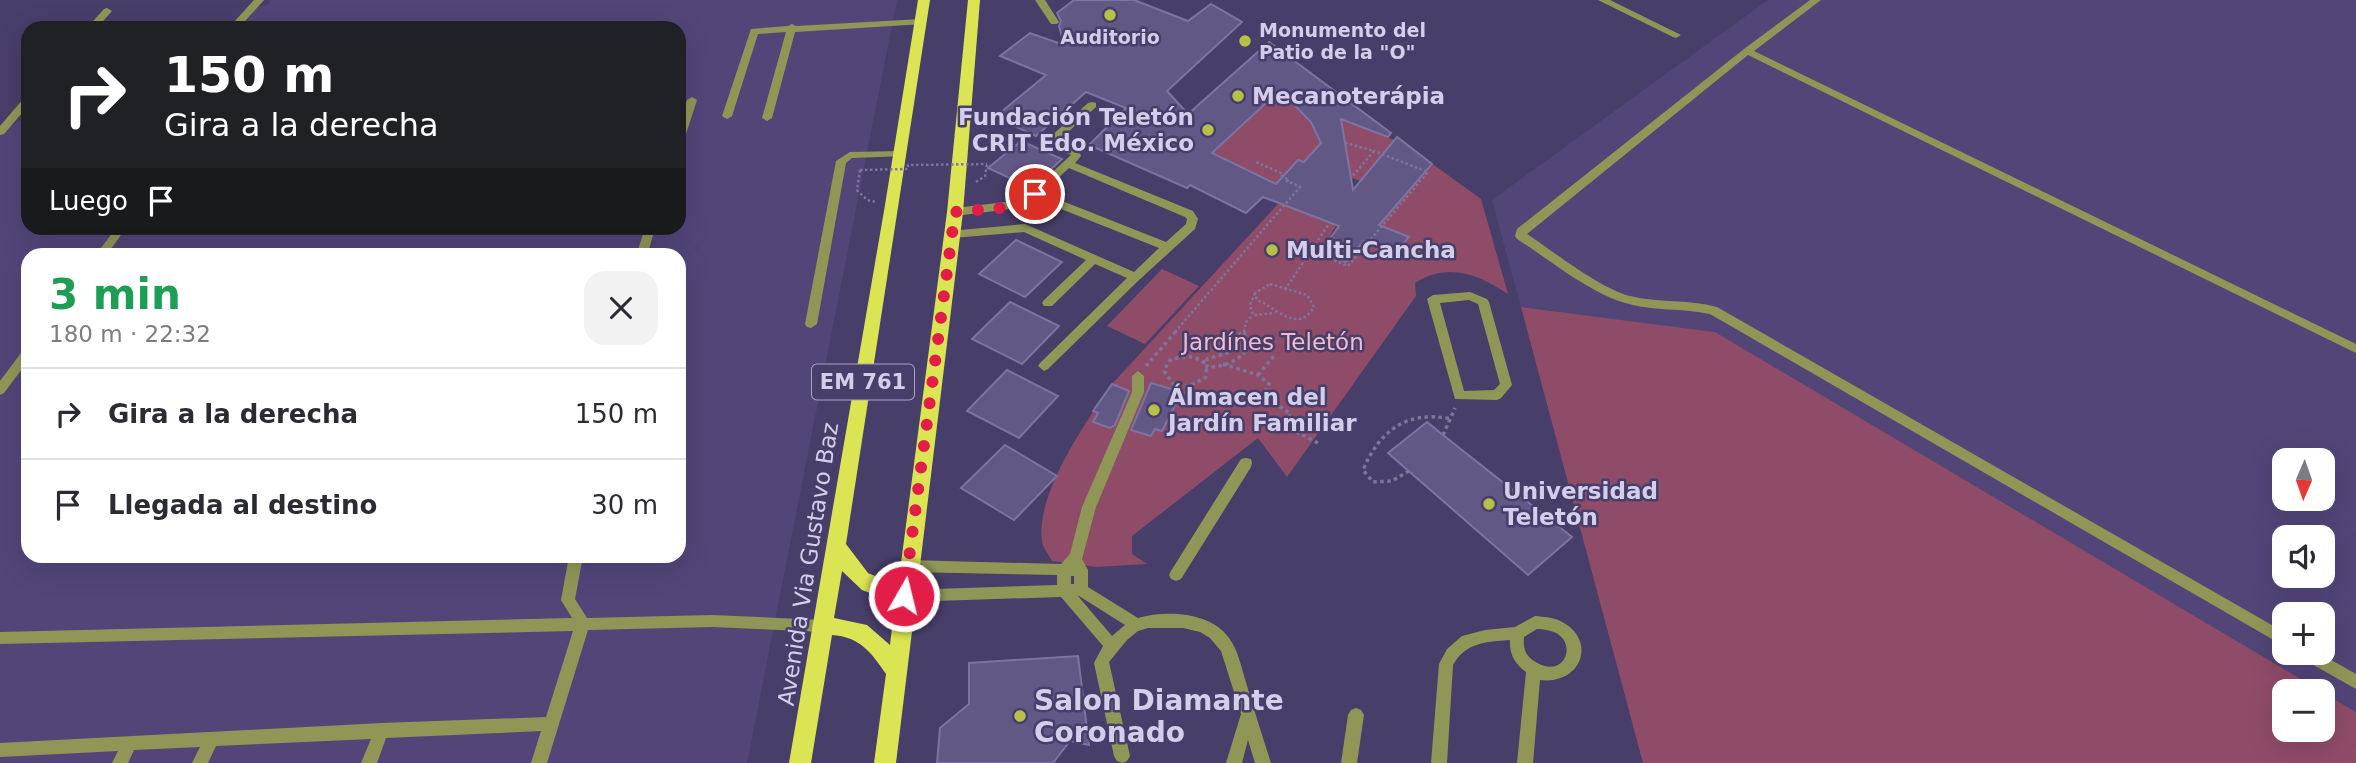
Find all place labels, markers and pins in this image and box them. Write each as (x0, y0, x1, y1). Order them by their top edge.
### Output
marker: Auditorio (1102, 7, 1118, 23)
place label: Monumento del Patio de la "O" (1259, 19, 1426, 63)
place label: Auditorio (1060, 26, 1160, 48)
marker: Monumento del Patio de la "O" (1237, 33, 1253, 49)
place label: Mecanoterápia (1252, 83, 1445, 109)
marker: Mecanoterápia (1230, 88, 1246, 104)
place label: Fundación Teletón CRIT Edo. México (958, 104, 1194, 156)
marker: Fundación Teletón CRIT Edo. México (1200, 122, 1216, 138)
pin (1005, 164, 1065, 224)
place label: Multi-Cancha (1286, 237, 1456, 263)
marker: Multi-Cancha (1264, 242, 1280, 258)
place label: Álmacen del Jardín Familiar (1166, 383, 1357, 436)
marker: Álmacen del Jardín Familiar (1146, 402, 1162, 418)
place label: Universidad Teletón (1503, 478, 1658, 530)
marker: Universidad Teletón (1481, 496, 1497, 512)
place label: Salon Diamante Coronado (1034, 684, 1284, 749)
marker: Salon Diamante Coronado (1012, 708, 1028, 724)

